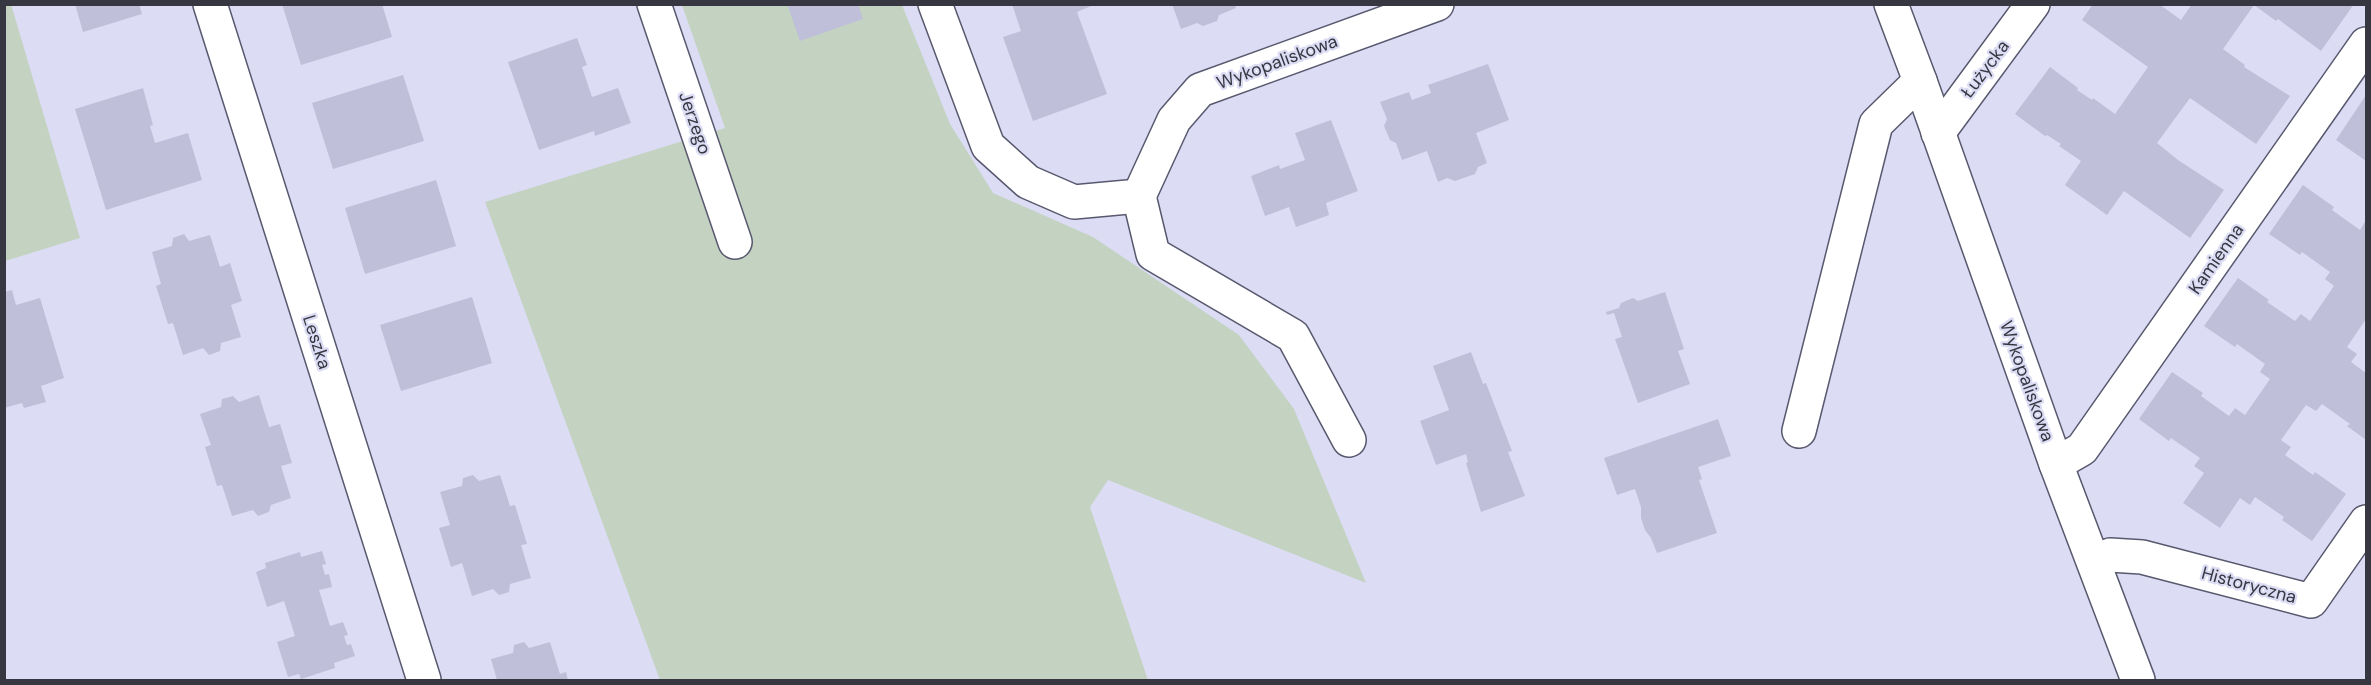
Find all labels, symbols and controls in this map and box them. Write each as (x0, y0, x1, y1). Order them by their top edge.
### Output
street label: Wykopaliskowa (1213, 29, 1341, 95)
street label: Łużycka (1955, 35, 2015, 103)
street label: Jerzego (673, 89, 717, 157)
street label: Kamienna (2183, 219, 2249, 299)
street label: Leszka (297, 312, 337, 372)
street label: Wykopaliskowa (1994, 317, 2060, 445)
street label: Historyczna (2199, 561, 2299, 609)

